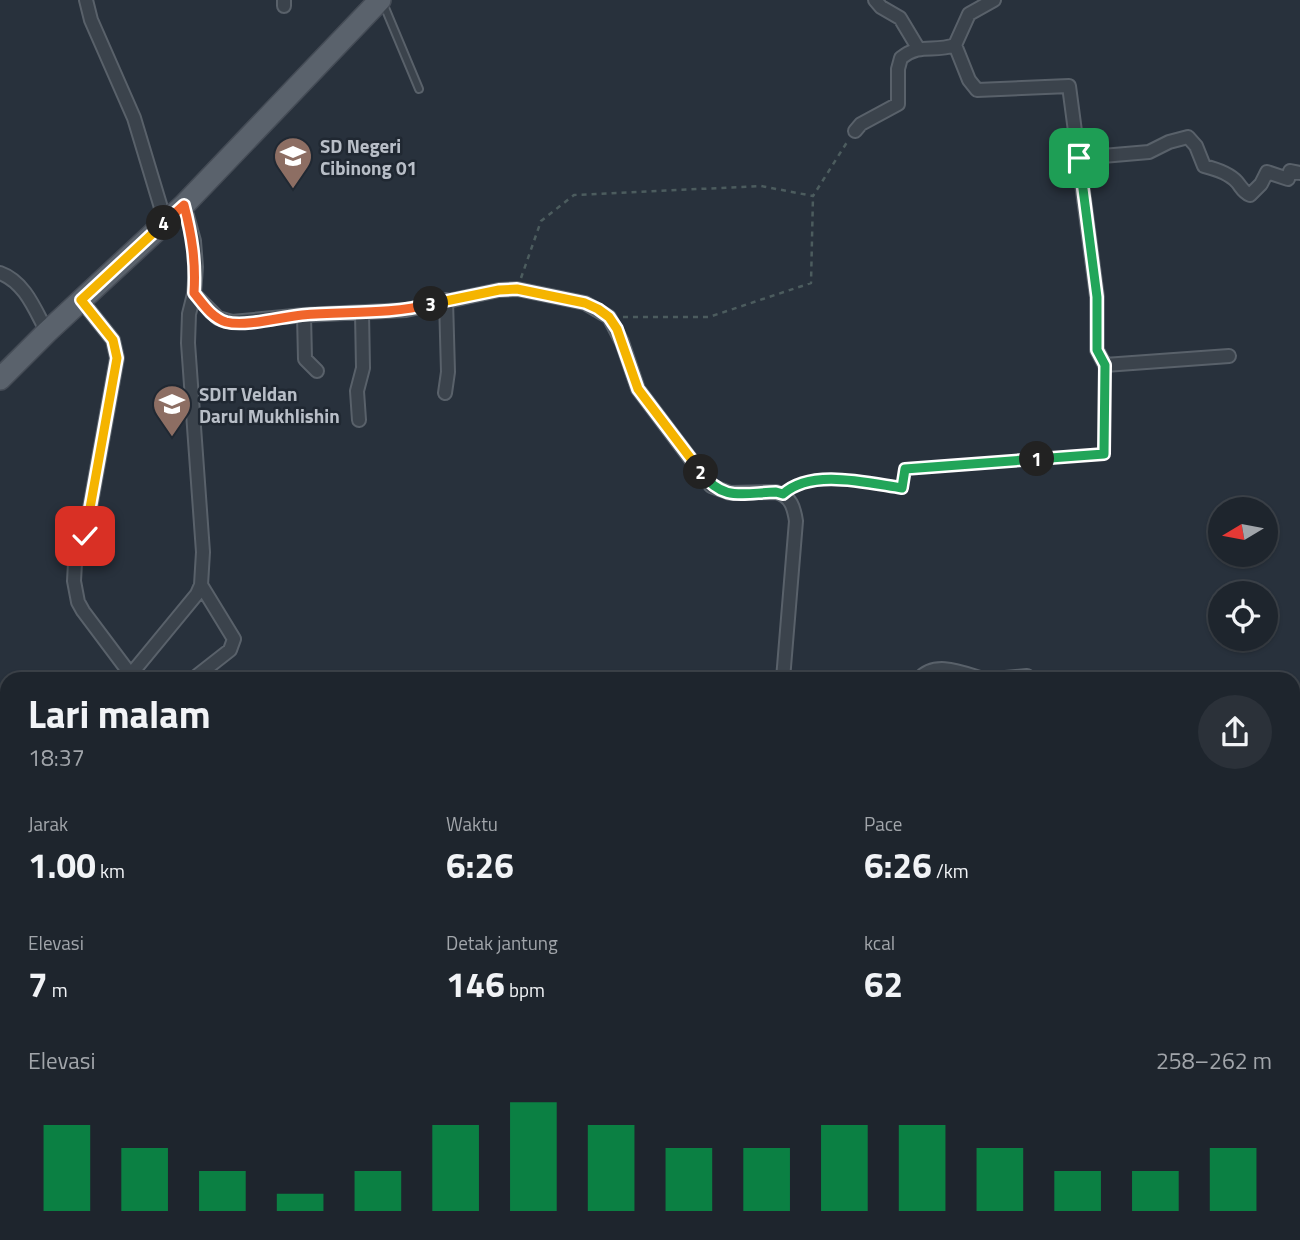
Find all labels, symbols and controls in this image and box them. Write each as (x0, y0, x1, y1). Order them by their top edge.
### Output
pin (1049, 128, 1109, 188)
place label: SD Negeri Cibinong 01 (320, 131, 417, 182)
school or university icon: SD Negeri Cibinong 01 (272, 135, 314, 190)
icon: arrive (1060, 139, 1098, 177)
pin: 4 (146, 206, 182, 241)
text: 4 (158, 208, 169, 237)
pin: 3 (414, 286, 448, 322)
text: 3 (425, 289, 436, 318)
place label: SDIT Veldan Darul Mukhlishin (199, 379, 340, 430)
school or university icon: SDIT Veldan Darul Mukhlishin (151, 383, 193, 438)
pin: 1 (1020, 442, 1054, 476)
text: 1 (1031, 444, 1042, 473)
pin: 2 (684, 454, 718, 490)
text: 2 (695, 457, 706, 486)
north arrow (1208, 497, 1278, 567)
map controls (1208, 497, 1278, 651)
pin (55, 506, 115, 566)
icon: check (66, 517, 104, 555)
button: locate (1208, 581, 1278, 651)
text: Lari malam (28, 685, 211, 743)
button: share (1198, 695, 1272, 769)
text: 18:37 (28, 740, 85, 775)
text: Jarak (28, 809, 68, 838)
text: Waktu (446, 809, 498, 838)
text: Pace (864, 809, 902, 838)
text: 1.00 (28, 838, 96, 892)
text: 6:26 (446, 838, 514, 892)
text: 6:26 (864, 838, 932, 892)
text: km (96, 856, 125, 885)
text: /km (932, 856, 969, 885)
text: Elevasi (28, 928, 84, 957)
text: Detak jantung (446, 928, 558, 957)
text: kcal (864, 928, 895, 957)
text: 7 (28, 957, 48, 1011)
text: 146 (446, 957, 505, 1011)
text: 62 (864, 957, 903, 1011)
text: m (48, 975, 68, 1004)
text: bpm (505, 975, 545, 1004)
text: Elevasi (28, 1043, 96, 1078)
text: 258–262 m (1156, 1043, 1272, 1078)

